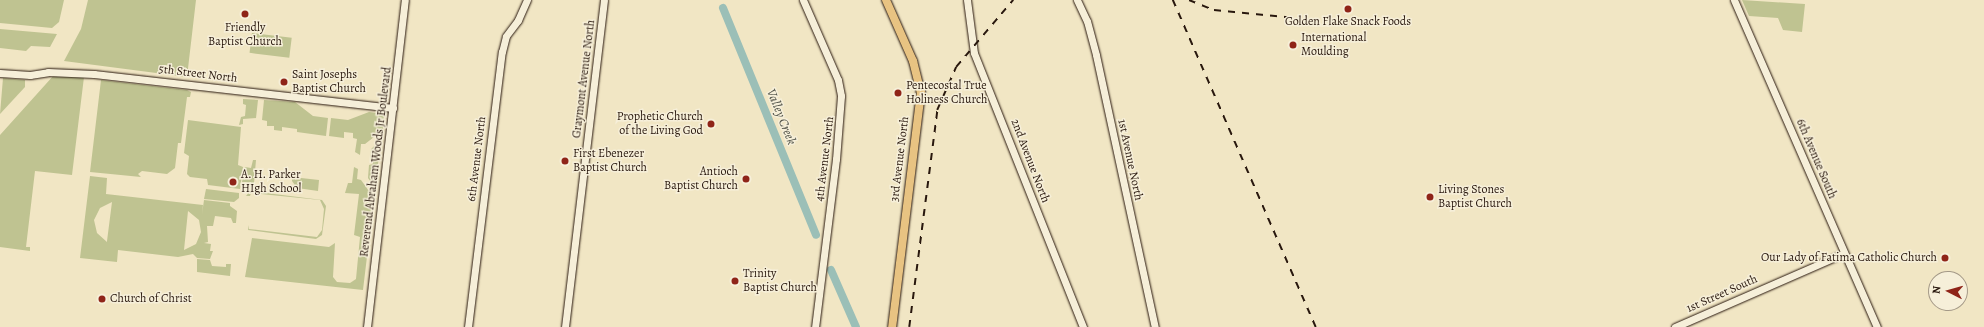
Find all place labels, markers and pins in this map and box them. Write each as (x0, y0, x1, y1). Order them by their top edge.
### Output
marker: Golden Flake Snack Foods (1343, 4, 1353, 14)
marker: Friendly Baptist Church (240, 9, 250, 19)
place label: Golden Flake Snack Foods (1285, 15, 1411, 29)
place label: Friendly Baptist Church (208, 21, 282, 49)
place label: International Moulding (1301, 31, 1366, 59)
marker: International Moulding (1288, 40, 1298, 50)
place label: Saint Josephs Baptist Church (292, 68, 366, 96)
marker: Saint Josephs Baptist Church (279, 77, 289, 87)
place label: Pentecostal True Holiness Church (906, 79, 987, 107)
marker: Pentecostal True Holiness Church (893, 88, 903, 98)
place label: Prophetic Church of the Living God (617, 110, 703, 138)
marker: Prophetic Church of the Living God (706, 119, 716, 129)
place label: First Ebenezer Baptist Church (573, 147, 647, 175)
marker: First Ebenezer Baptist Church (560, 156, 570, 166)
place label: Antioch Baptist Church (664, 165, 738, 193)
place label: A. H. Parker HIgh School (241, 168, 301, 196)
marker: Antioch Baptist Church (741, 174, 751, 184)
marker: A. H. Parker HIgh School (228, 177, 238, 187)
place label: Living Stones Baptist Church (1438, 183, 1512, 211)
marker: Living Stones Baptist Church (1425, 192, 1435, 202)
place label: Our Lady of Fatima Catholic Church (1761, 251, 1937, 265)
marker: Our Lady of Fatima Catholic Church (1940, 253, 1950, 263)
place label: Trinity Baptist Church (743, 267, 817, 295)
marker: Trinity Baptist Church (730, 276, 740, 286)
place label: Church of Christ (110, 292, 192, 306)
marker: Church of Christ (97, 294, 107, 304)

